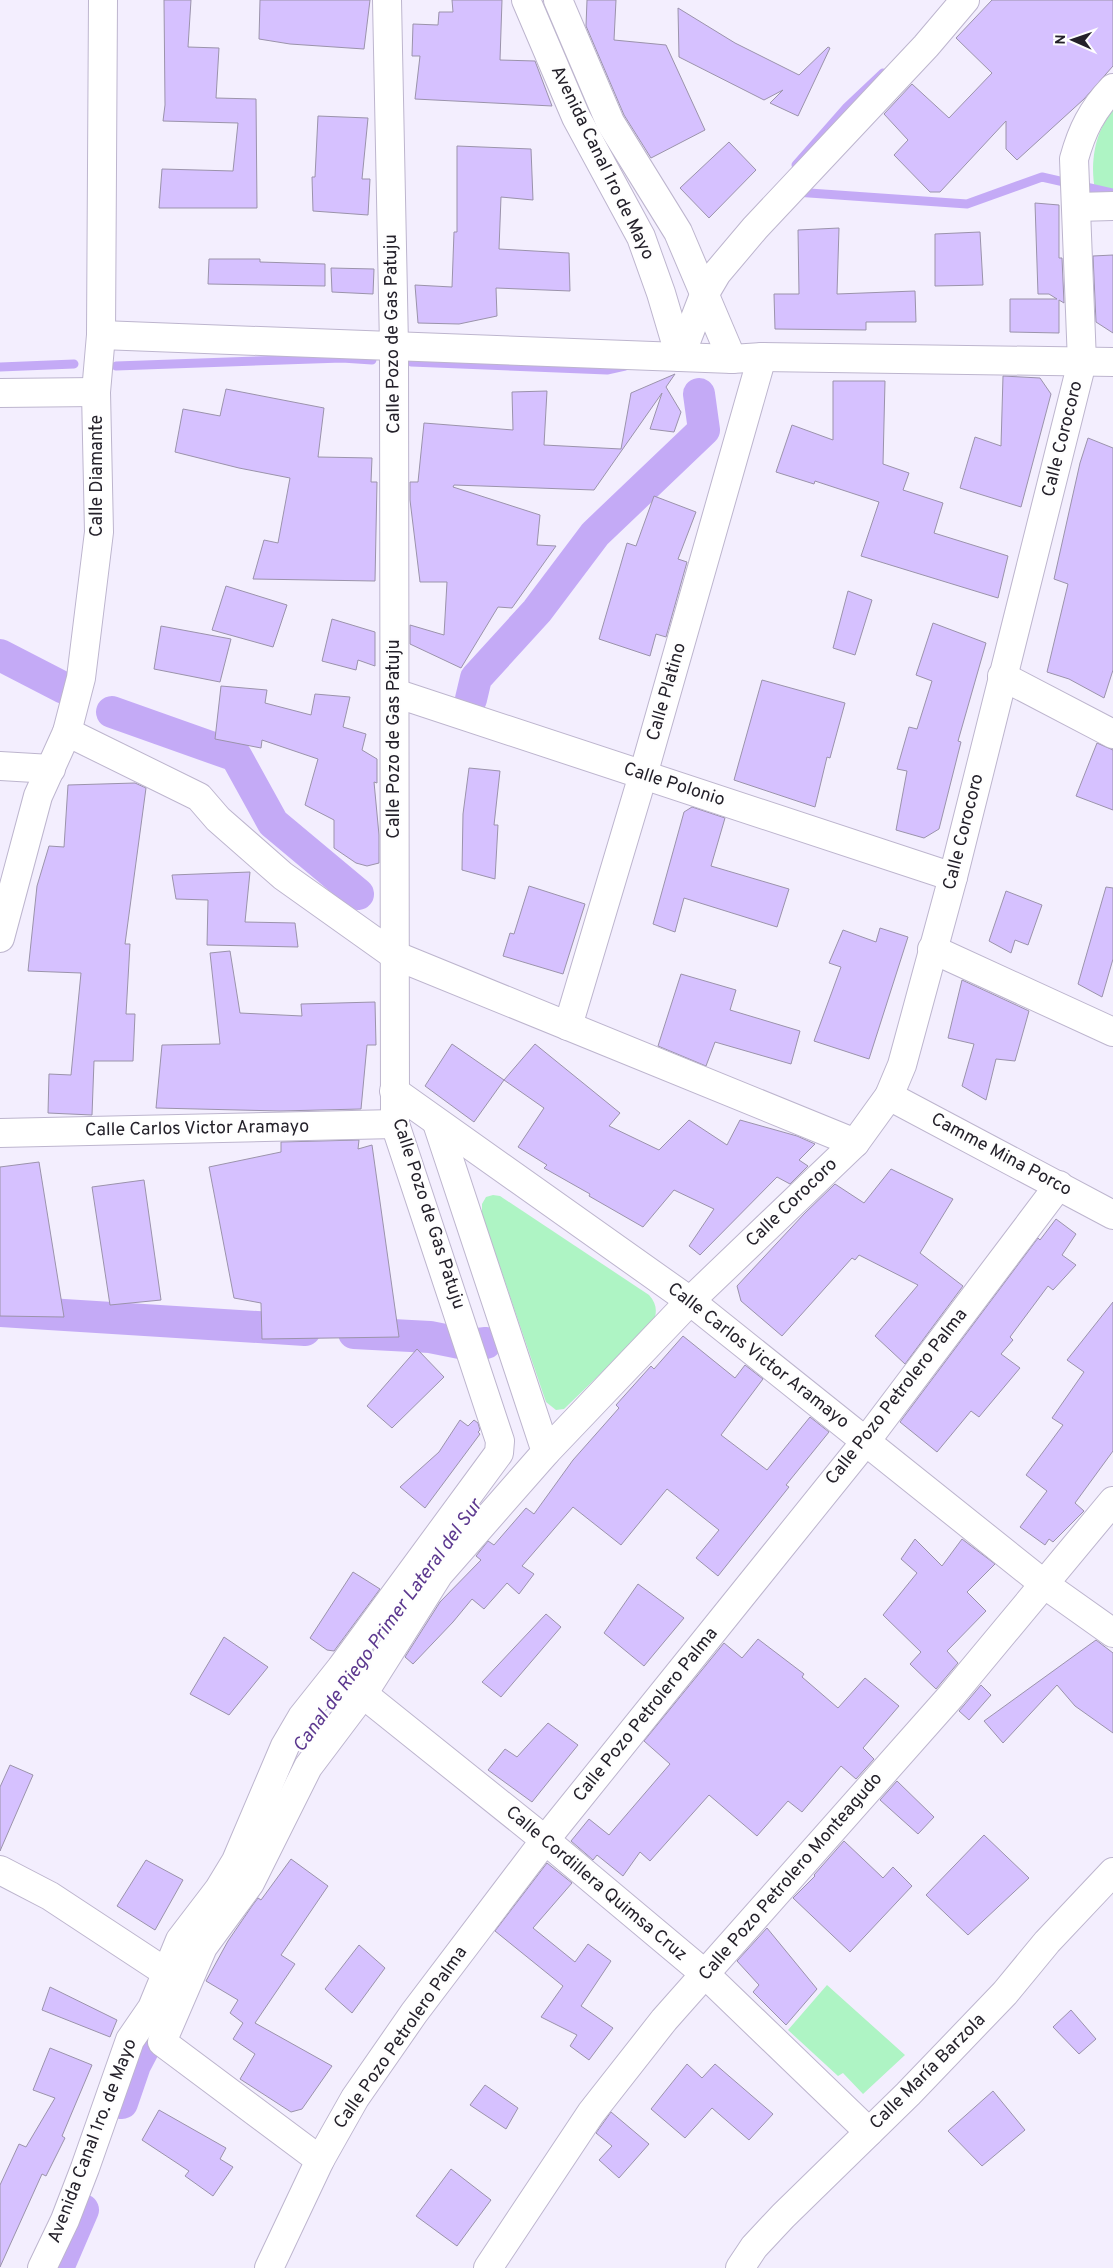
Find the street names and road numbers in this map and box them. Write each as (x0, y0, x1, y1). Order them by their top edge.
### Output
street label: Avenida Canal 1ro de Mayo (545, 62, 659, 264)
street label: Calle Pozo de Gas Patuju (380, 234, 406, 434)
street label: Calle Corocoro (1037, 379, 1089, 499)
street label: Calle Diamante (86, 415, 109, 537)
street label: Calle Pozo de Gas Patuju (383, 639, 406, 839)
street label: Calle Platino (642, 640, 692, 744)
street label: Calle Polonio (620, 758, 728, 812)
street label: Calle Corocoro (938, 772, 990, 892)
street label: Camme Mina Porco (927, 1108, 1075, 1202)
street label: Calle Carlos Victor Aramayo (85, 1116, 309, 1142)
street label: Calle Pozo de Gas Patuju (386, 1116, 470, 1312)
street label: Calle Corocoro (741, 1153, 843, 1253)
street label: Calle Carlos Victor Aramayo (663, 1278, 853, 1434)
street label: Calle Pozo Petrolero Palma (821, 1304, 973, 1490)
street label: Calle Pozo Petrolero Palma (569, 1623, 723, 1807)
street label: Calle Pozo Petrolero Monteagudo (694, 1768, 888, 1986)
street label: Calle Cordillera Quimsa Cruz (501, 1801, 691, 1967)
street label: Calle Pozo Petrolero Palma (329, 1942, 473, 2134)
street label: Calle María Barzola (865, 2009, 991, 2135)
street label: Avenida Canal 1ro. de Mayo (43, 2036, 143, 2246)

